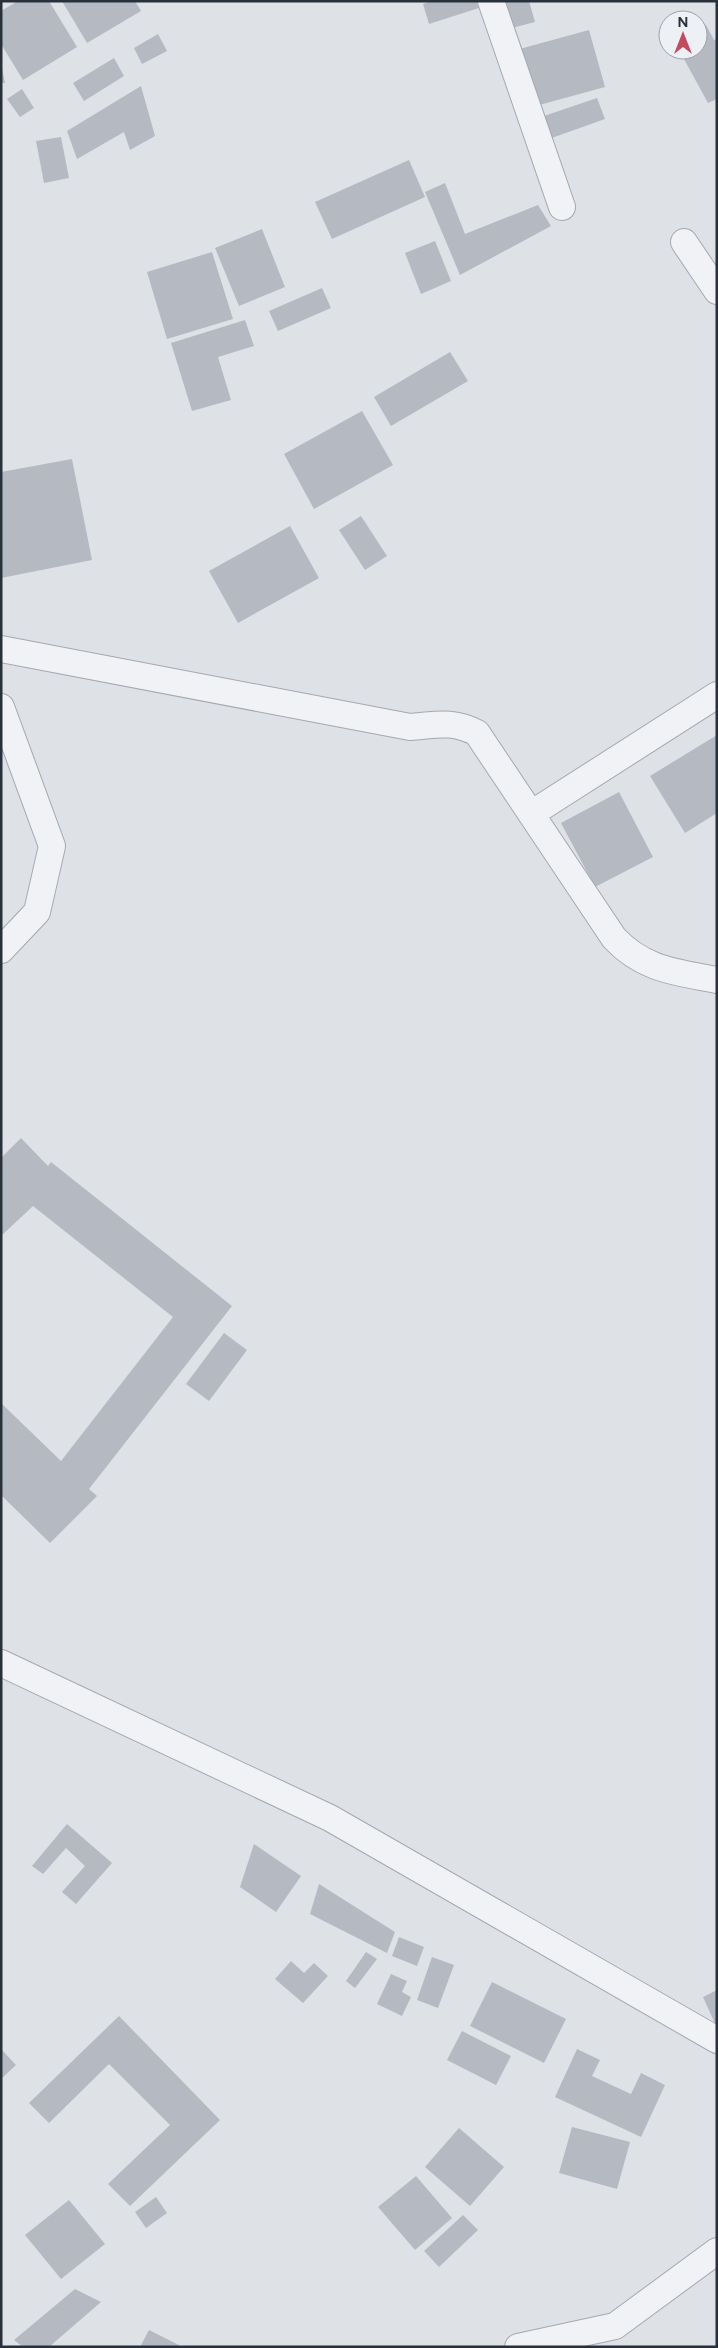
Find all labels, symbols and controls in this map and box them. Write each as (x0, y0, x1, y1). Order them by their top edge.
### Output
north arrow (658, 10, 708, 60)
text: N (678, 14, 688, 31)

